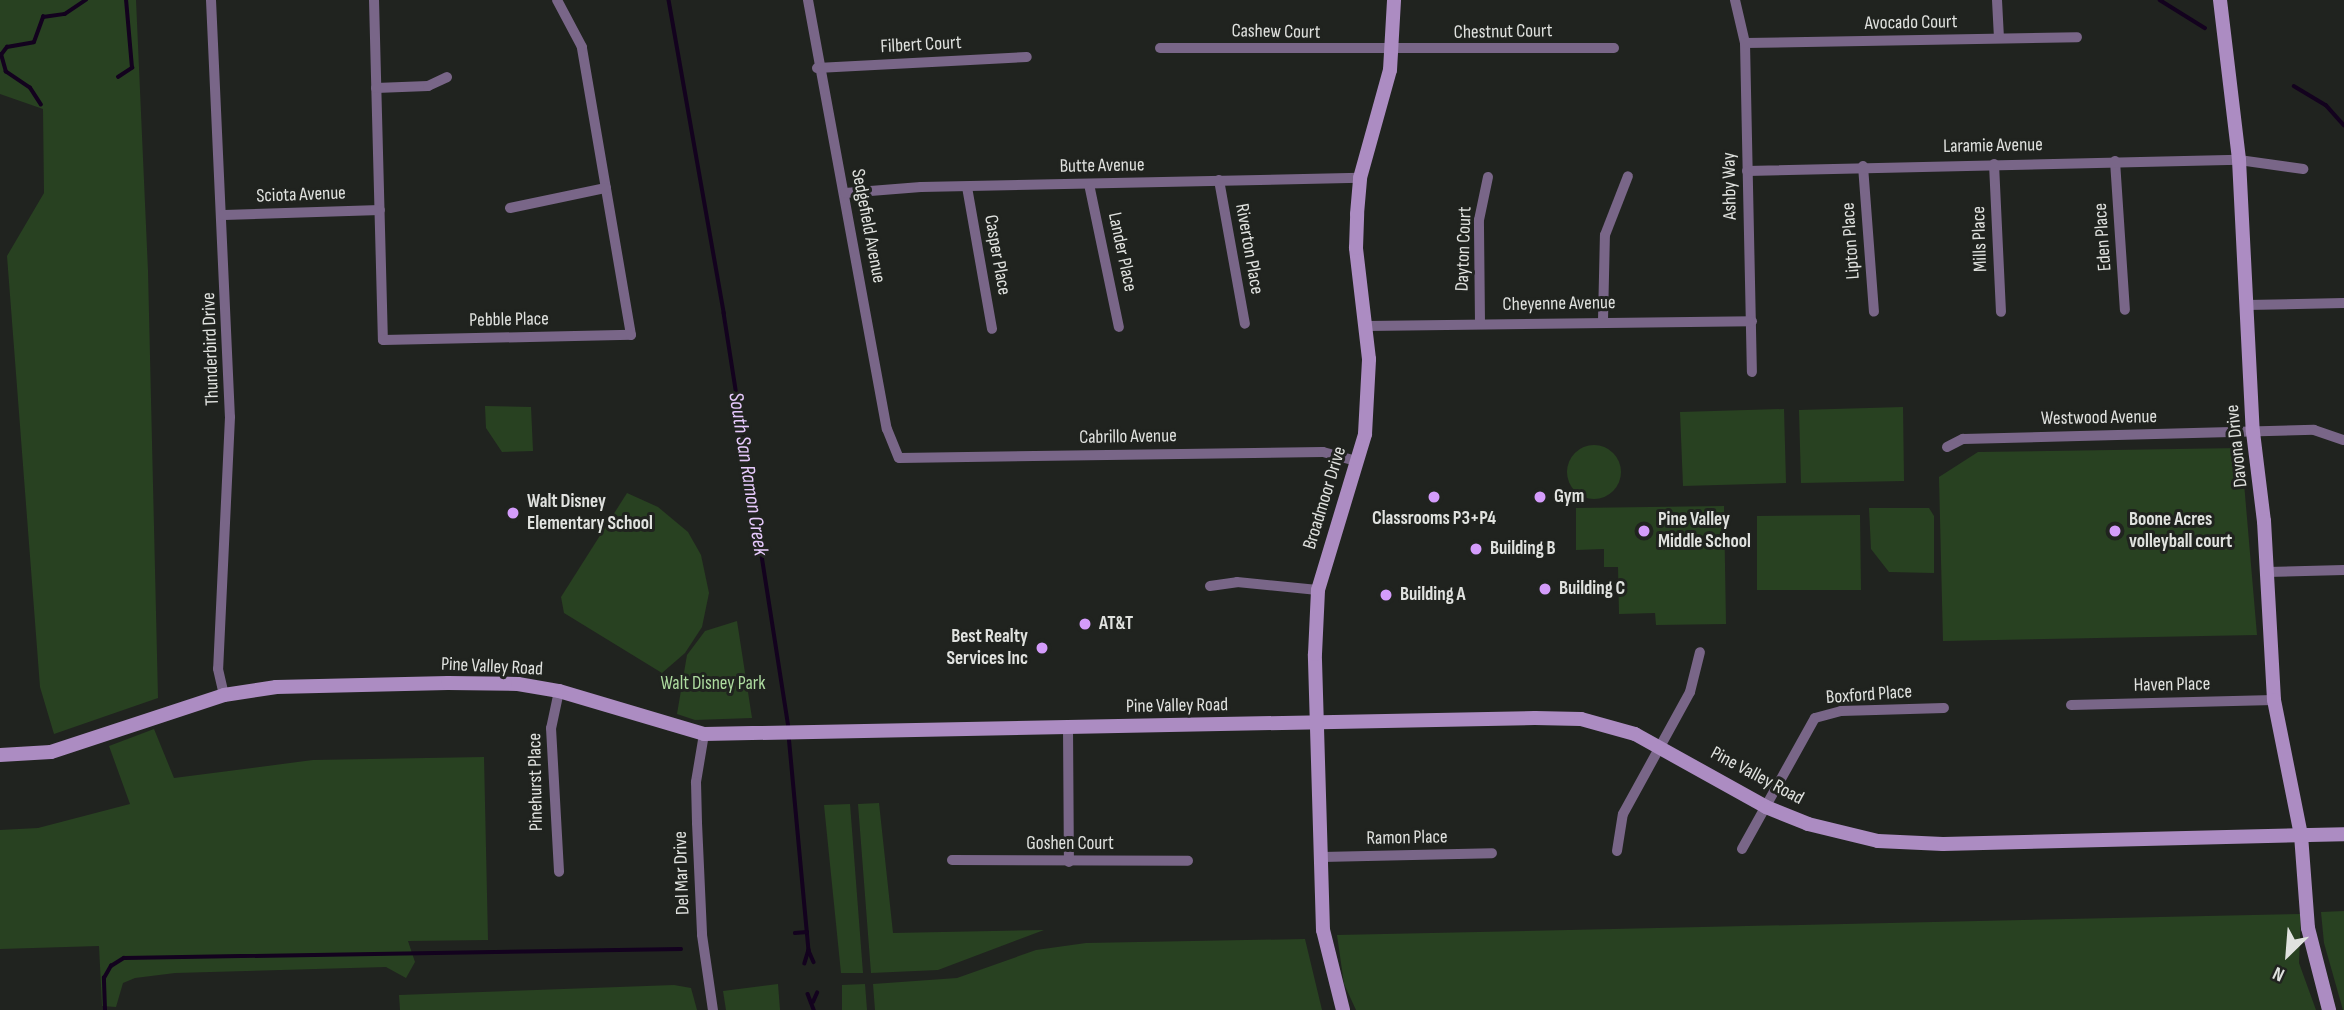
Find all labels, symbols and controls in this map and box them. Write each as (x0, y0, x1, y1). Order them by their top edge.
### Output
street label: Avocado Court (1864, 11, 1958, 35)
street label: Cashew Court (1231, 20, 1321, 44)
street label: Chestnut Court (1453, 20, 1553, 44)
street label: Filbert Court (880, 31, 962, 59)
street label: Laramie Avenue (1943, 134, 2043, 158)
street label: Ashby Way (1718, 152, 1742, 220)
street label: Butte Avenue (1059, 154, 1145, 178)
street label: Sedgefield Avenue (846, 167, 890, 285)
street label: Sciota Avenue (256, 182, 346, 208)
street label: Riverton Place (1230, 202, 1268, 296)
street label: Lipton Place (1837, 202, 1865, 280)
street label: Eden Place (2089, 202, 2117, 272)
street label: Dayton Court (1451, 206, 1477, 292)
street label: Mills Place (1967, 206, 1993, 272)
street label: Lander Place (1102, 210, 1142, 294)
street label: Casper Place (979, 213, 1015, 297)
street label: Thunderbird Drive (198, 292, 224, 406)
street label: Cheyenne Avenue (1502, 292, 1616, 316)
street label: Pebble Place (469, 308, 549, 332)
water label: South San Ramon Creek (723, 391, 773, 557)
street label: Davona Drive (2221, 403, 2253, 489)
street label: Westwood Avenue (2041, 406, 2157, 430)
street label: Cabrillo Avenue (1079, 425, 1177, 449)
street label: Broadmoor Drive (1299, 444, 1351, 552)
place label: Gym (1554, 486, 1584, 508)
marker: Classrooms P3+P4 (1426, 489, 1442, 505)
marker: Gym (1532, 489, 1548, 505)
place label: Walt Disney Elementary School (527, 491, 653, 535)
marker: Walt Disney Elementary School (505, 505, 521, 521)
place label: Classrooms P3+P4 (1372, 508, 1496, 530)
place label: Pine Valley Middle School (1658, 509, 1751, 553)
place label: Boone Acres volleyball court (2129, 509, 2232, 553)
marker: Pine Valley Middle School (1636, 523, 1652, 539)
marker: Boone Acres volleyball court (2107, 523, 2123, 539)
place label: Building B (1490, 538, 1556, 560)
marker: Building B (1468, 541, 1484, 557)
place label: Building C (1559, 578, 1625, 600)
marker: Building C (1537, 581, 1553, 597)
place label: Building A (1400, 584, 1466, 606)
marker: Building A (1378, 587, 1394, 603)
place label: AT&T (1099, 613, 1133, 635)
marker: AT&T (1077, 616, 1093, 632)
place label: Best Realty Services Inc (946, 626, 1028, 670)
marker: Best Realty Services Inc (1034, 640, 1050, 656)
street label: Pine Valley Road (440, 653, 544, 681)
park label: Walt Disney Park (660, 673, 766, 695)
street label: Haven Place (2133, 673, 2211, 697)
street label: Boxford Place (1825, 681, 1913, 709)
street label: Pine Valley Road (1126, 694, 1228, 718)
street label: Pinehurst Place (524, 733, 548, 831)
street label: Pine Valley Road (1707, 742, 1807, 810)
street label: Ramon Place (1366, 826, 1448, 850)
street label: Del Mar Drive (669, 831, 695, 915)
street label: Goshen Court (1026, 833, 1114, 855)
north arrow (2253, 919, 2323, 989)
text: N (2269, 961, 2288, 986)

